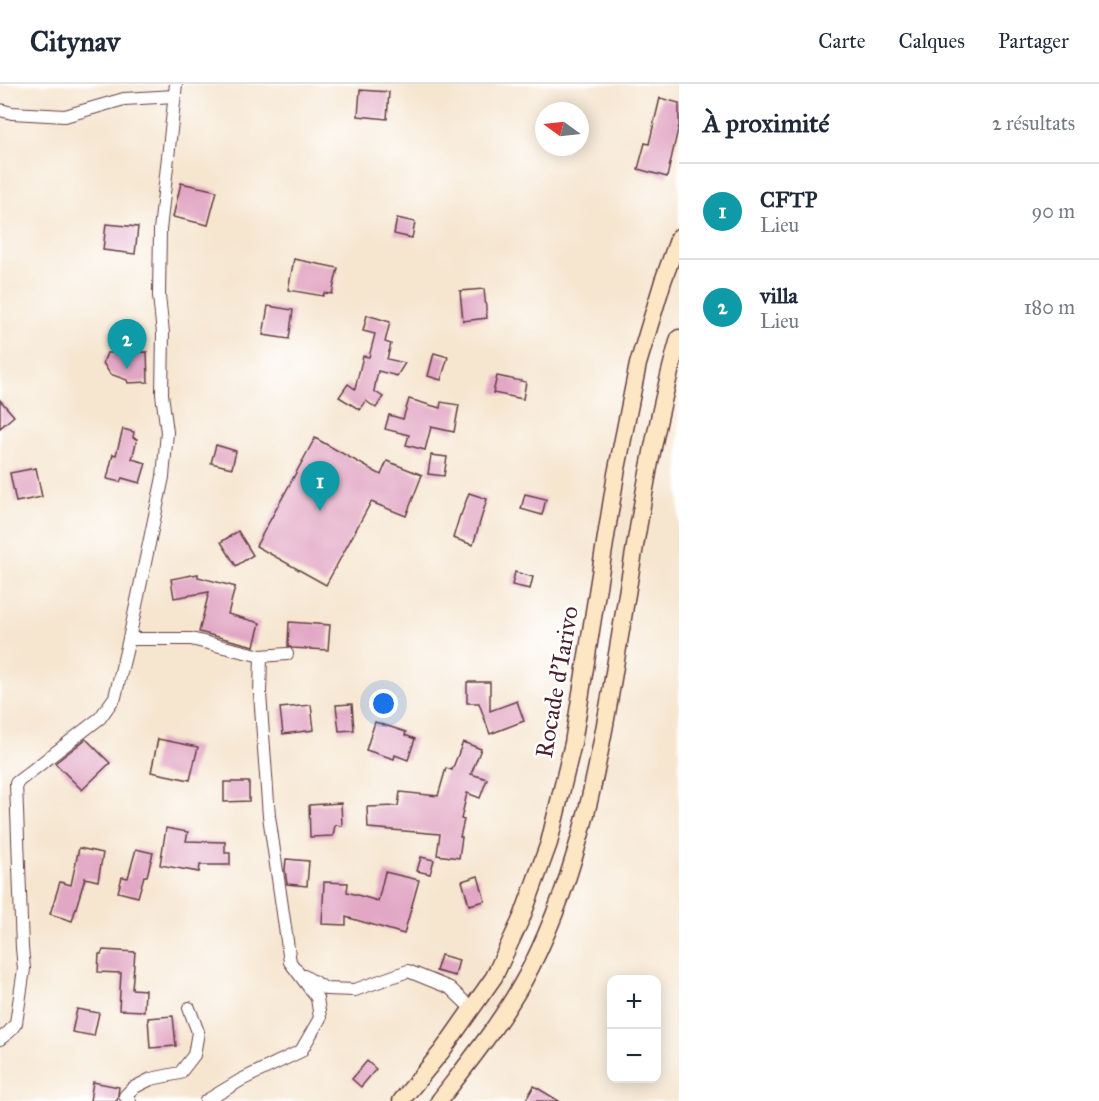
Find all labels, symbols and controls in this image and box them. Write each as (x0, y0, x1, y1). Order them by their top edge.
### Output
text: Citynav (30, 24, 120, 59)
text: Carte (818, 28, 865, 54)
text: Calques (898, 28, 965, 54)
text: Partager (998, 28, 1069, 54)
north arrow (535, 102, 589, 156)
text: À proximité (703, 107, 829, 139)
text: 2 résultats (992, 111, 1075, 135)
text: CFTP (760, 186, 817, 213)
text: 1 (719, 199, 726, 223)
text: 90 m (1032, 199, 1075, 223)
text: Lieu (760, 213, 799, 237)
text: villa (760, 282, 798, 309)
text: 2 (718, 295, 727, 319)
text: 180 m (1024, 295, 1075, 319)
text: Lieu (760, 309, 799, 333)
pin: 2 (108, 320, 146, 369)
pin: 1 (300, 462, 340, 511)
street label: Rocade d'Iarivo (529, 604, 585, 760)
your location (369, 689, 398, 718)
map controls (607, 975, 661, 1083)
button: + (607, 975, 661, 1029)
button: − (607, 1029, 661, 1083)

